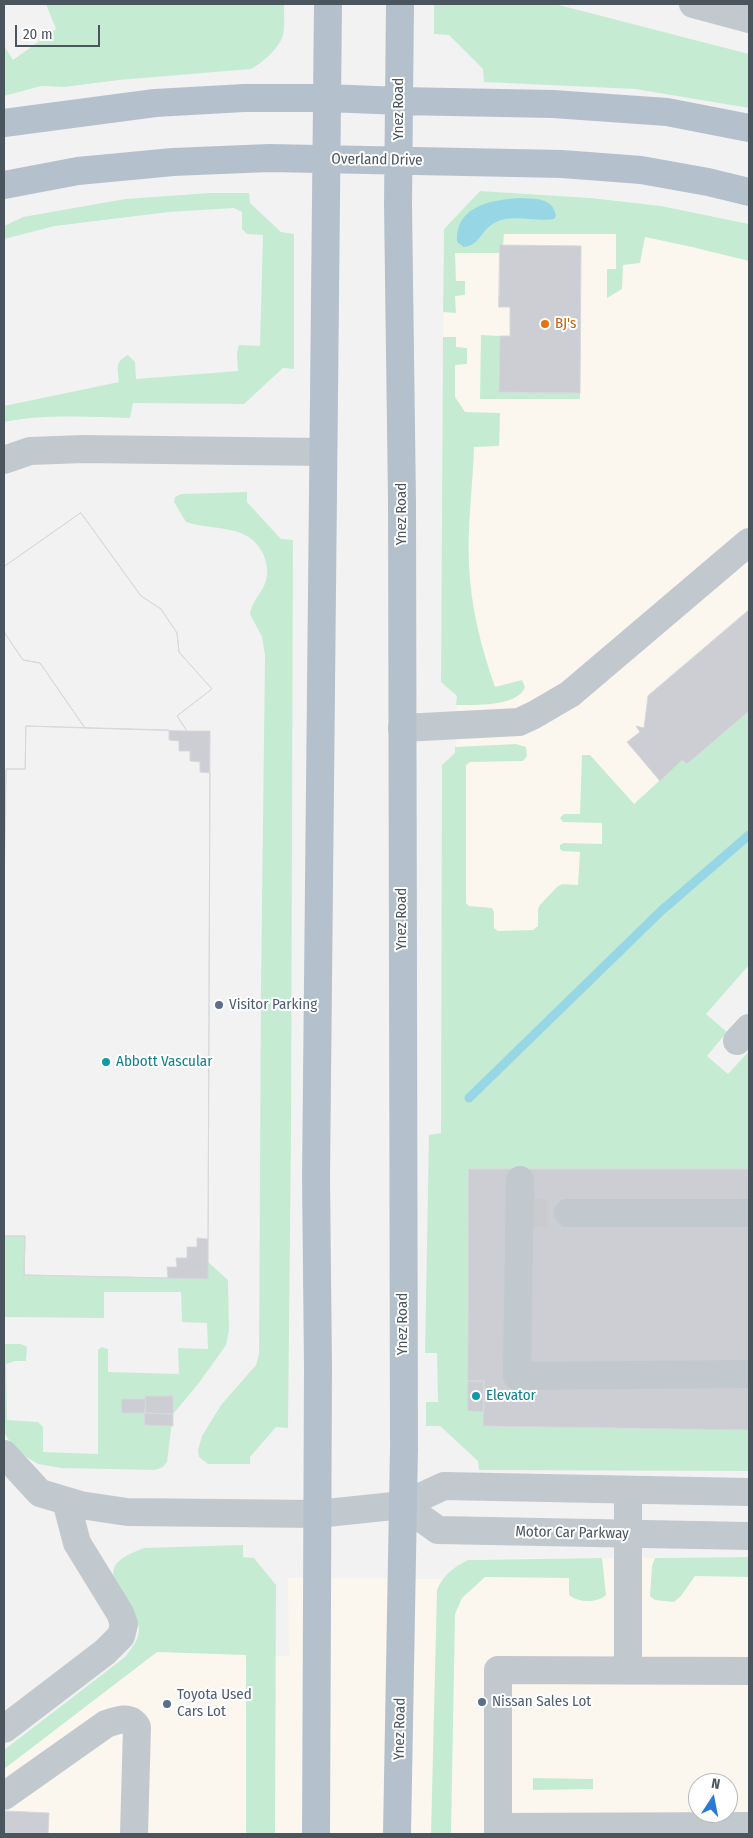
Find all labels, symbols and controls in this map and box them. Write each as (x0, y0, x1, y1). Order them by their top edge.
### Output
scale bar (18, 15, 102, 47)
text: 20 m (23, 25, 53, 43)
street label: Ynez Road (390, 78, 408, 140)
street label: Overland Drive (331, 150, 423, 170)
place label: BJ's (555, 315, 576, 333)
marker: BJ's (539, 318, 551, 330)
street label: Ynez Road (393, 483, 411, 545)
street label: Ynez Road (393, 888, 411, 950)
place label: Visitor Parking (229, 996, 317, 1014)
marker: Visitor Parking (213, 999, 225, 1011)
place label: Abbott Vascular (116, 1053, 212, 1071)
marker: Abbott Vascular (100, 1056, 112, 1068)
street label: Ynez Road (394, 1293, 412, 1355)
place label: Elevator (486, 1387, 536, 1405)
marker: Elevator (470, 1390, 482, 1402)
street label: Motor Car Parkway (515, 1523, 629, 1543)
place label: Toyota Used Cars Lot (177, 1686, 252, 1721)
place label: Nissan Sales Lot (492, 1693, 591, 1711)
marker: Nissan Sales Lot (476, 1696, 488, 1708)
marker: Toyota Used Cars Lot (161, 1698, 173, 1710)
street label: Ynez Road (390, 1698, 410, 1760)
north arrow (688, 1773, 738, 1823)
text: N (710, 1775, 721, 1793)

